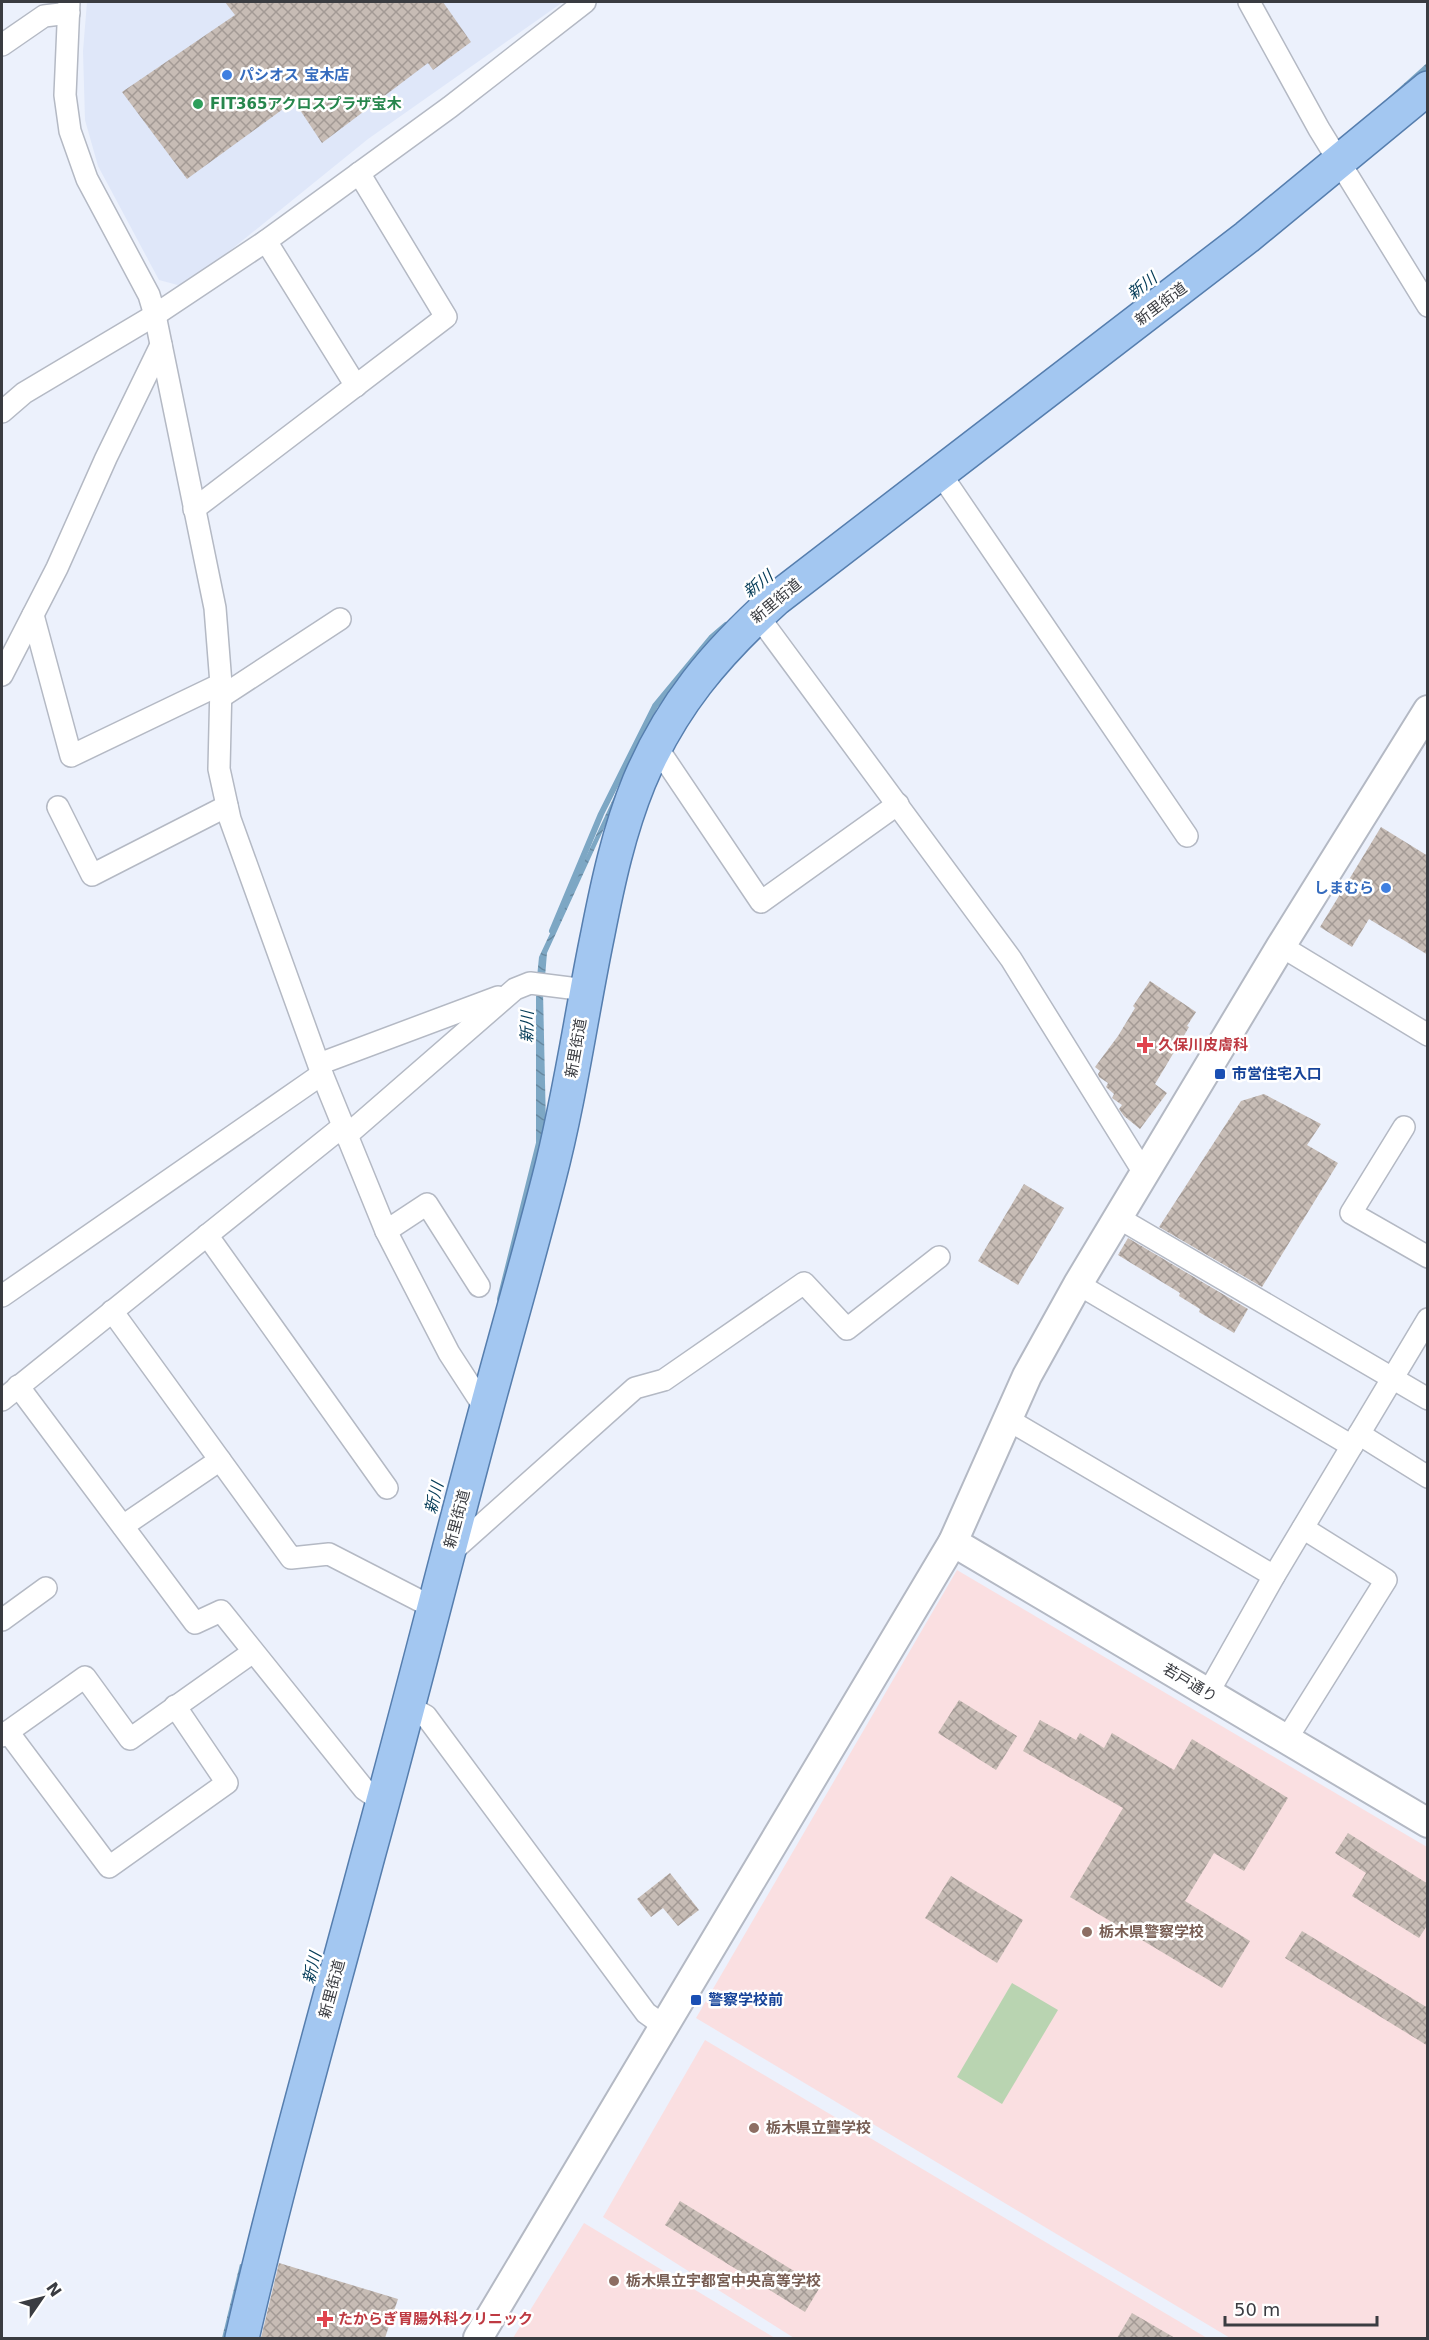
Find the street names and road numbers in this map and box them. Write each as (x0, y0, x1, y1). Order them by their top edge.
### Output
street label: 新里街道 (1132, 279, 1190, 329)
street label: 新里街道 (747, 575, 805, 627)
street label: 新里街道 (562, 1017, 590, 1079)
street label: 新里街道 (441, 1488, 473, 1550)
street label: 若戸通り (1160, 1660, 1220, 1706)
street label: 新里街道 (316, 1958, 348, 2020)

